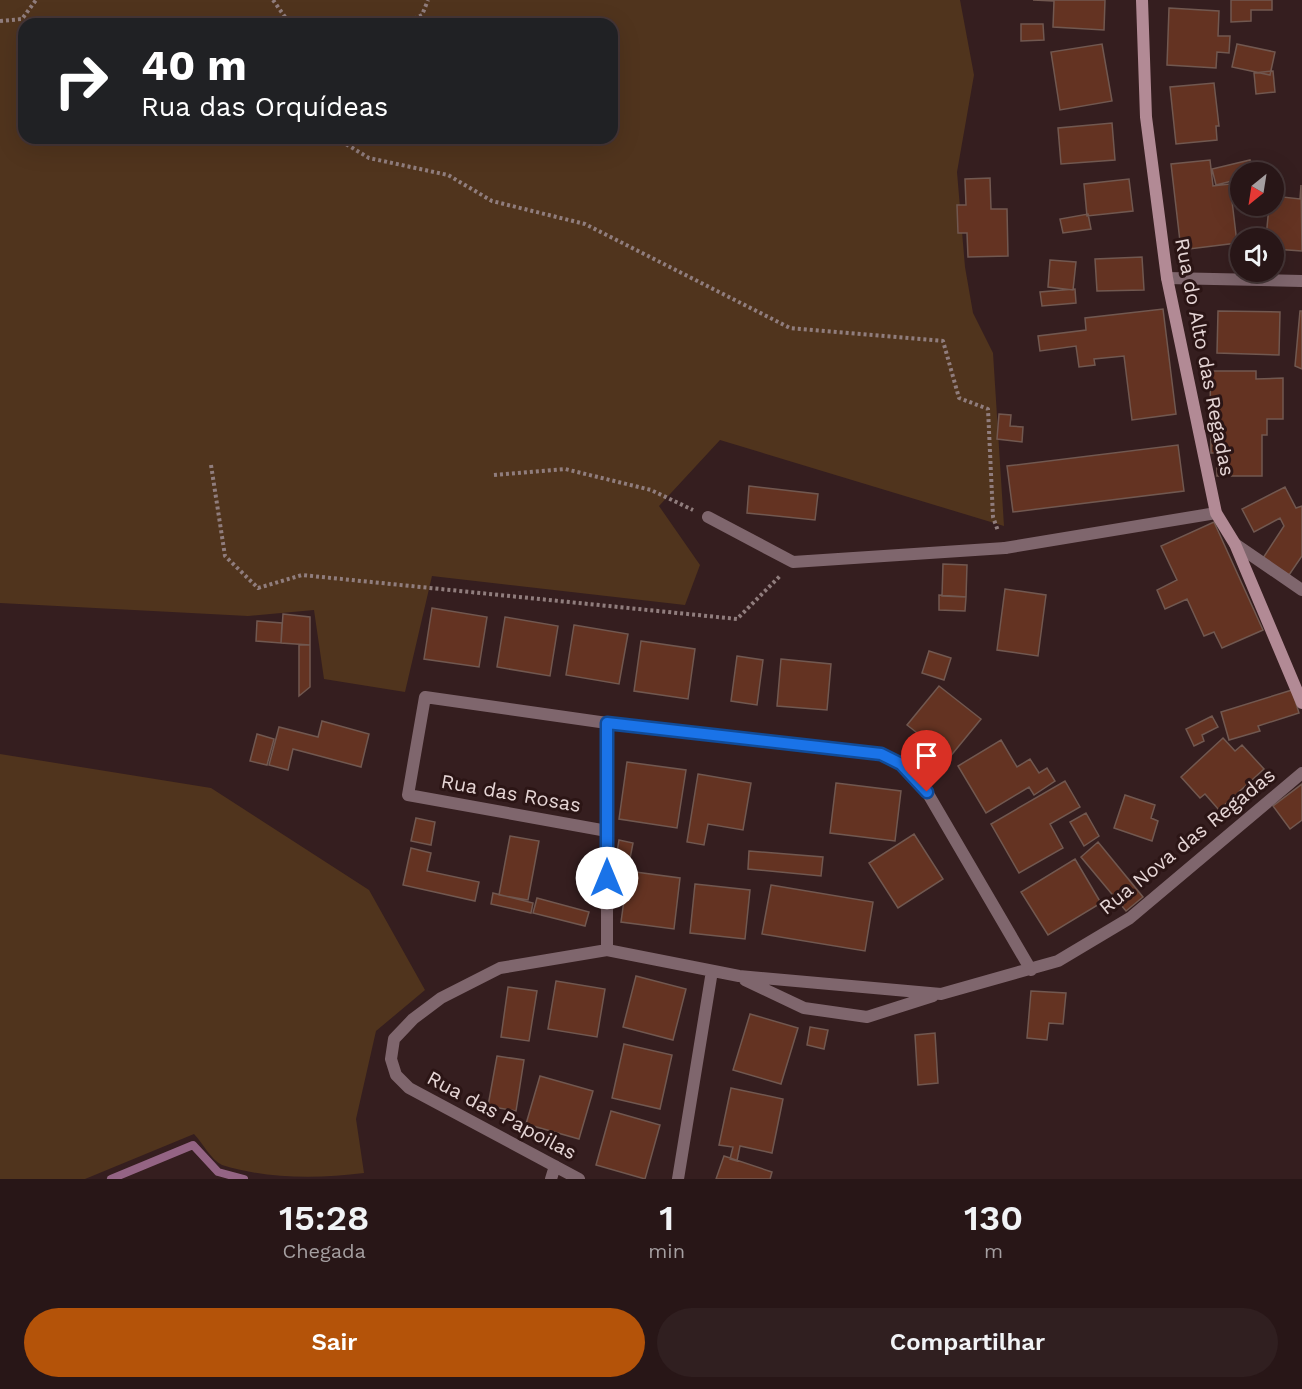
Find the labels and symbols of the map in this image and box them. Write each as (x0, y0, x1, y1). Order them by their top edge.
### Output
north arrow (1230, 162, 1284, 216)
street label: Rua do Alto das Regadas (1170, 236, 1240, 478)
pin (901, 730, 952, 792)
street label: Rua Nova das Regadas (1094, 763, 1280, 919)
street label: Rua das Rosas (439, 769, 583, 817)
position arrow (575, 846, 639, 910)
street label: Rua das Papoilas (423, 1066, 581, 1164)

